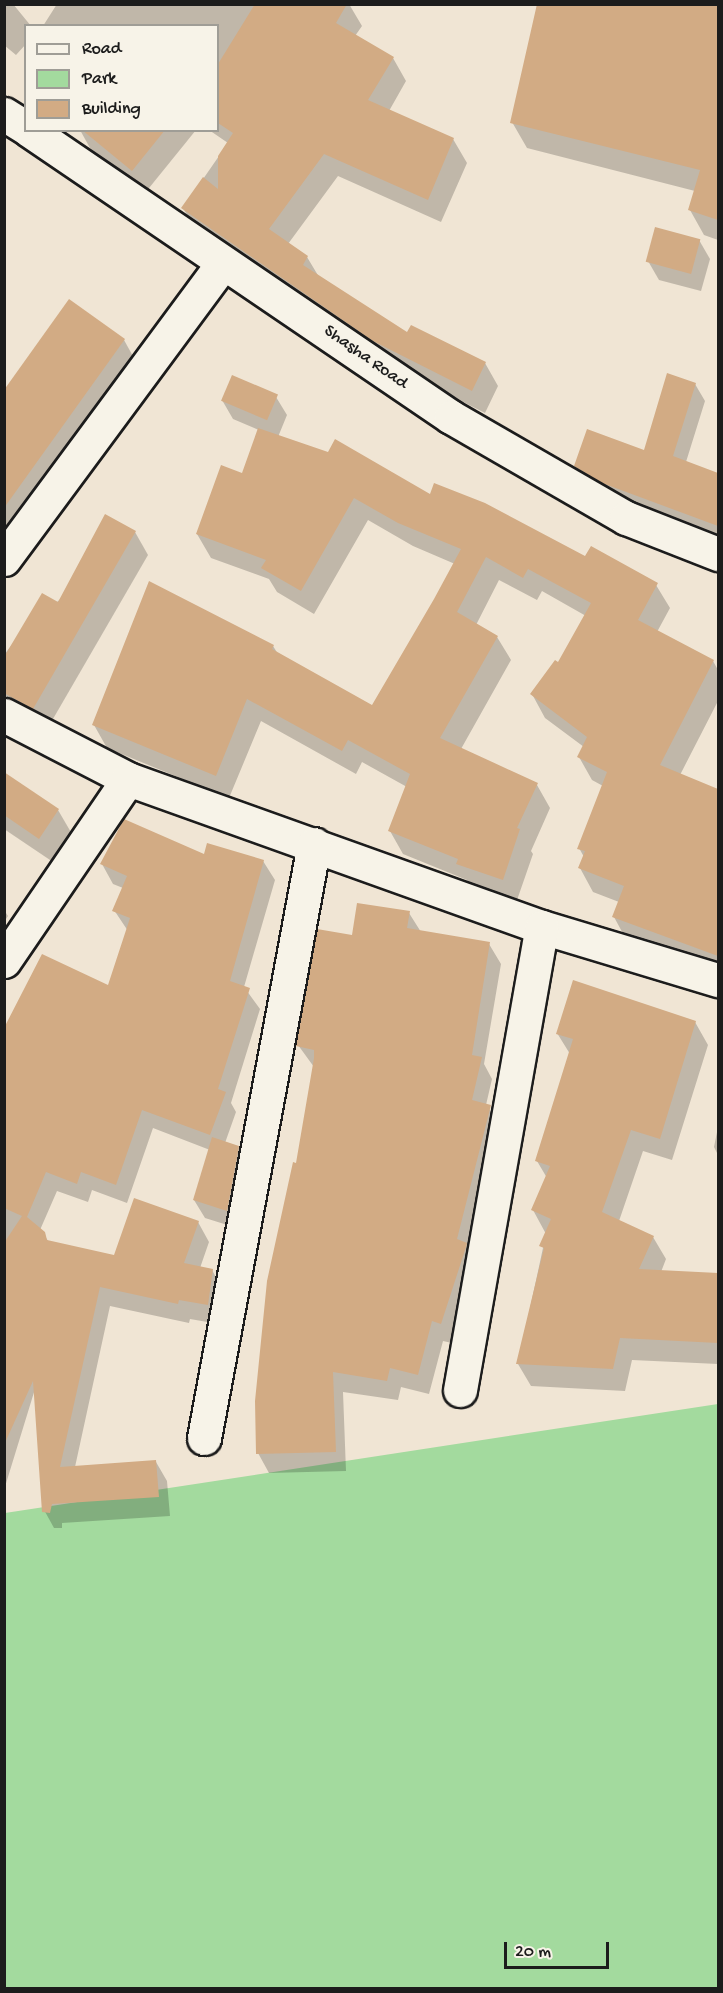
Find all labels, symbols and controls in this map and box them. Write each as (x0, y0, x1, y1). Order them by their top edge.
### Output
legend (24, 24, 219, 132)
text: Road (82, 39, 121, 60)
text: Park (82, 69, 116, 90)
text: Building (82, 99, 141, 120)
street label: Shasha Road (319, 321, 411, 395)
scale bar (507, 1930, 612, 1968)
text: 20 m (515, 1942, 551, 1963)

